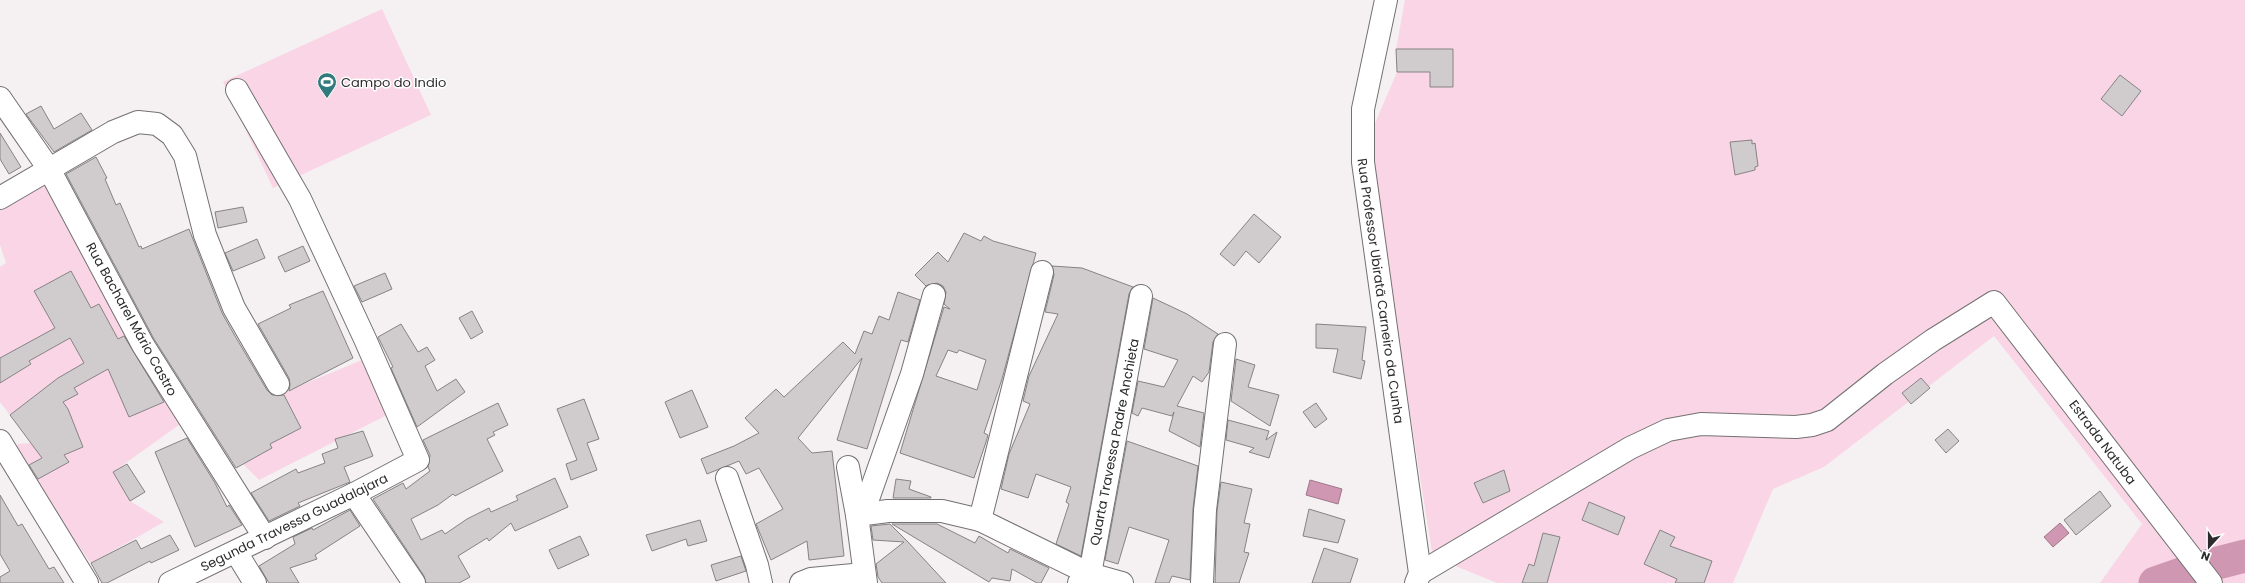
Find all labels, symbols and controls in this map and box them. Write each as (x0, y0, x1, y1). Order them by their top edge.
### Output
sports icon: Campo do Indio (316, 71, 338, 99)
place label: Campo do Indio (341, 73, 446, 92)
street label: Rua Professor Ubiratã Carneiro da Cunha (1352, 157, 1409, 425)
street label: Rua Bacharel Mário Castro (81, 239, 182, 400)
street label: Quarta Travessa Padre Anchieta (1085, 337, 1144, 547)
street label: Estrada Natuba (2064, 396, 2141, 489)
street label: Segunda Travessa Guadalajara (197, 469, 391, 576)
north arrow (2189, 527, 2229, 567)
text: N (2199, 547, 2212, 565)

